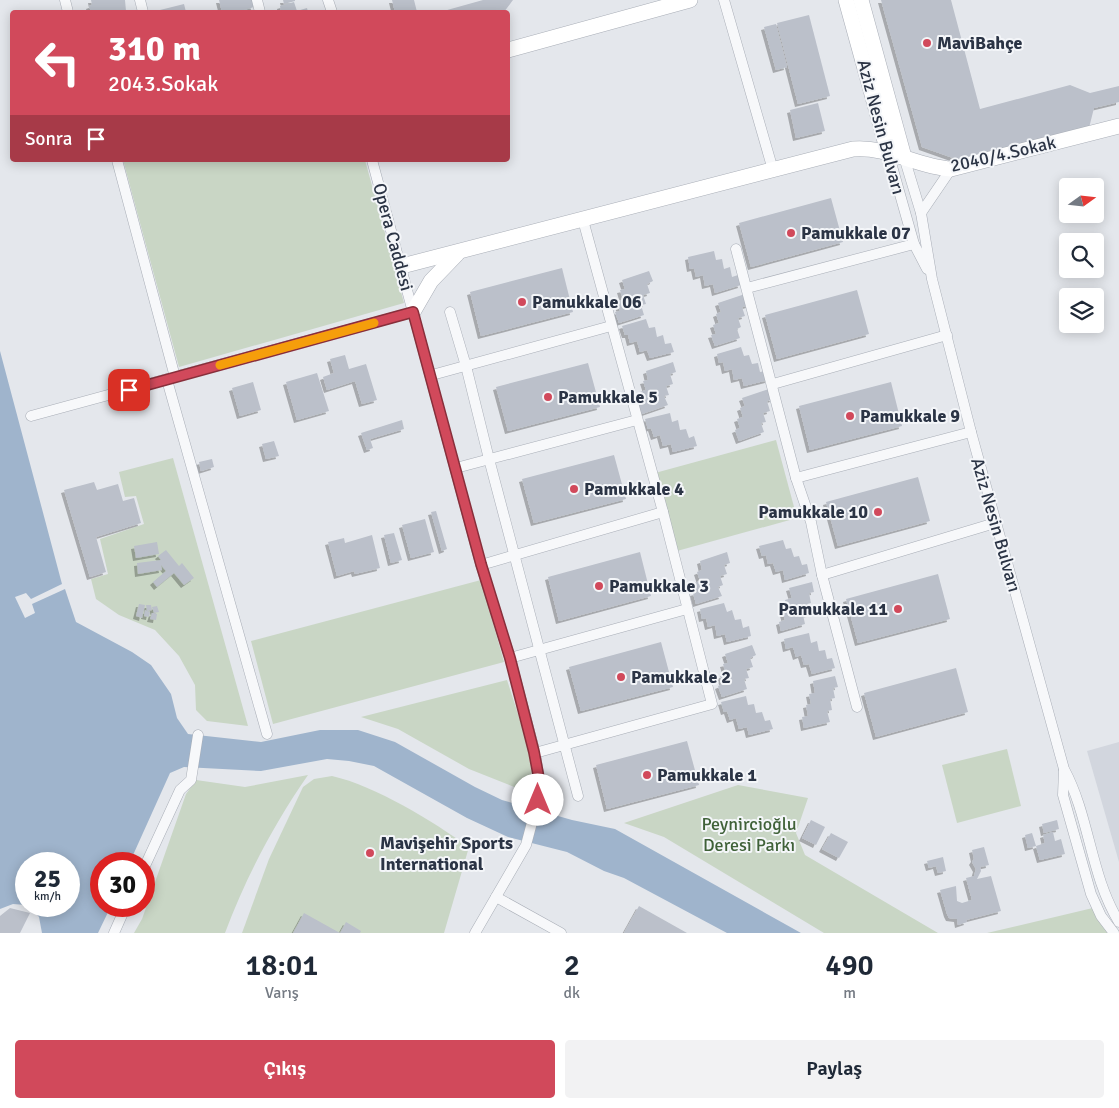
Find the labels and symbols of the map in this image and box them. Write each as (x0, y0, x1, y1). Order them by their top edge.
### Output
place label: MaviBahçe (937, 32, 1023, 54)
marker: MaviBahçe (921, 37, 933, 49)
street label: Aziz Nesin Bulvarı (852, 57, 910, 197)
street label: 2040/4.Sokak (948, 131, 1058, 177)
north arrow (1059, 178, 1104, 222)
street label: Opera Caddesi (368, 181, 418, 293)
place label: Pamukkale 07 (801, 222, 911, 244)
marker: Pamukkale 07 (785, 227, 797, 239)
place label: Pamukkale 06 (532, 291, 642, 313)
marker: Pamukkale 06 (516, 296, 528, 308)
pin (108, 369, 150, 411)
place label: Pamukkale 5 (558, 386, 658, 408)
marker: Pamukkale 5 (542, 391, 554, 403)
place label: Pamukkale 9 (860, 405, 960, 427)
marker: Pamukkale 9 (844, 410, 856, 422)
street label: Aziz Nesin Bulvarı (966, 455, 1026, 595)
place label: Pamukkale 4 (584, 478, 684, 500)
marker: Pamukkale 4 (568, 483, 580, 495)
place label: Pamukkale 10 (758, 501, 868, 523)
marker: Pamukkale 10 (872, 506, 884, 518)
place label: Pamukkale 3 (609, 575, 709, 597)
marker: Pamukkale 3 (593, 580, 605, 592)
place label: Pamukkale 11 (778, 598, 888, 620)
marker: Pamukkale 11 (892, 603, 904, 615)
place label: Pamukkale 2 (631, 666, 731, 688)
marker: Pamukkale 2 (615, 671, 627, 683)
place label: Pamukkale 1 (657, 764, 757, 786)
marker: Pamukkale 1 (641, 769, 653, 781)
position arrow (511, 773, 563, 825)
park label: Peynircioğlu Deresi Parkı (701, 813, 797, 856)
place label: Mavişehir Sports International (380, 832, 513, 875)
marker: Mavişehir Sports International (364, 847, 376, 859)
speed limit sign: 30 (90, 852, 155, 917)

